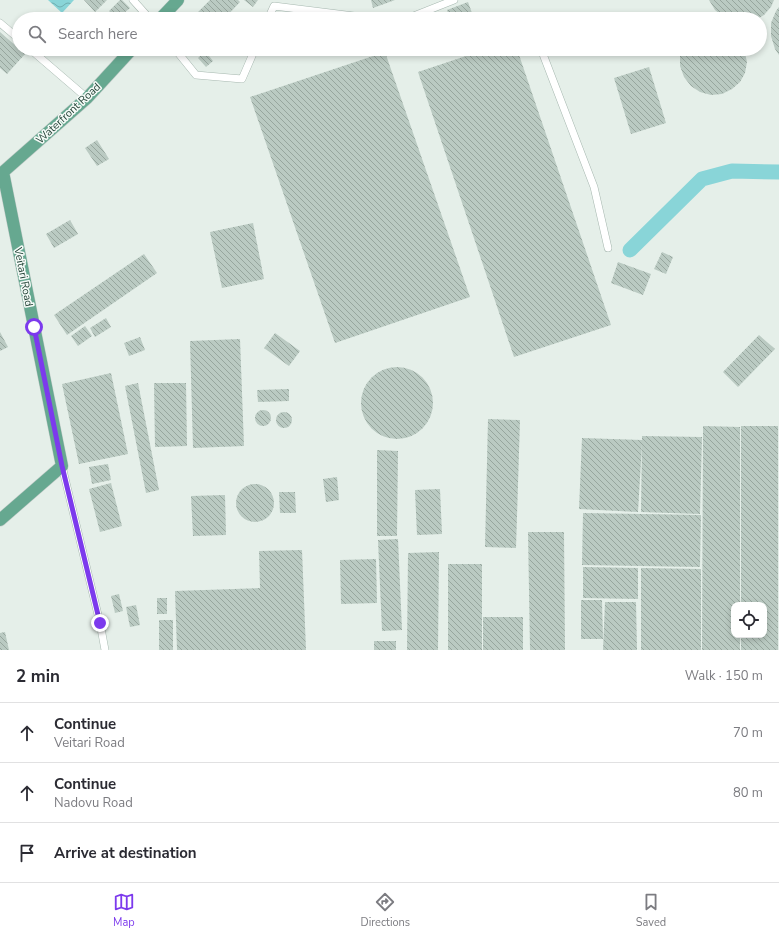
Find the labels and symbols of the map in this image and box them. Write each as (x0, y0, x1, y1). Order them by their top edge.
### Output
street label: Waterfront Road (33, 79, 104, 147)
street label: Veitari Road (10, 245, 37, 308)
route start (25, 318, 43, 336)
route end (91, 614, 109, 632)

